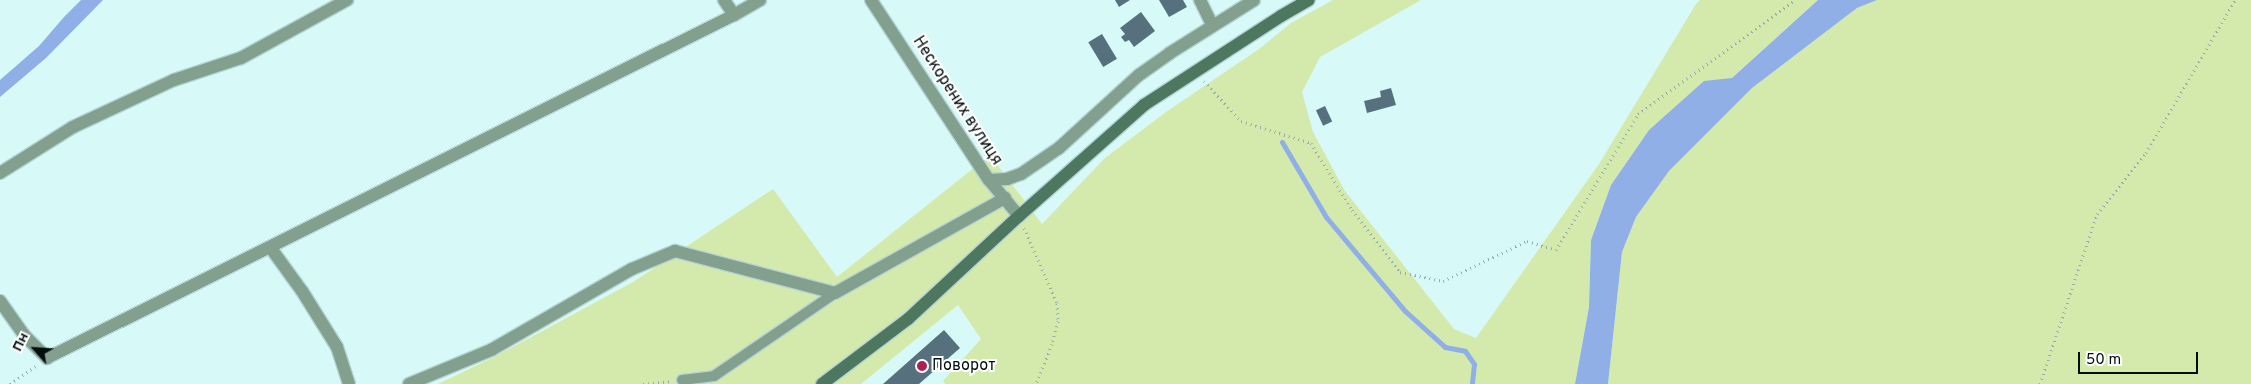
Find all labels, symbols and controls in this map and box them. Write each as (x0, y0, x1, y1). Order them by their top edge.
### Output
street label: Нескорених вулиця (908, 33, 1006, 169)
north arrow (10, 324, 60, 374)
text: Пн (9, 330, 33, 354)
scale bar (2081, 342, 2201, 374)
text: 50 m (2086, 351, 2121, 370)
place label: Поворот (932, 356, 995, 376)
marker: Поворот (916, 360, 928, 372)

